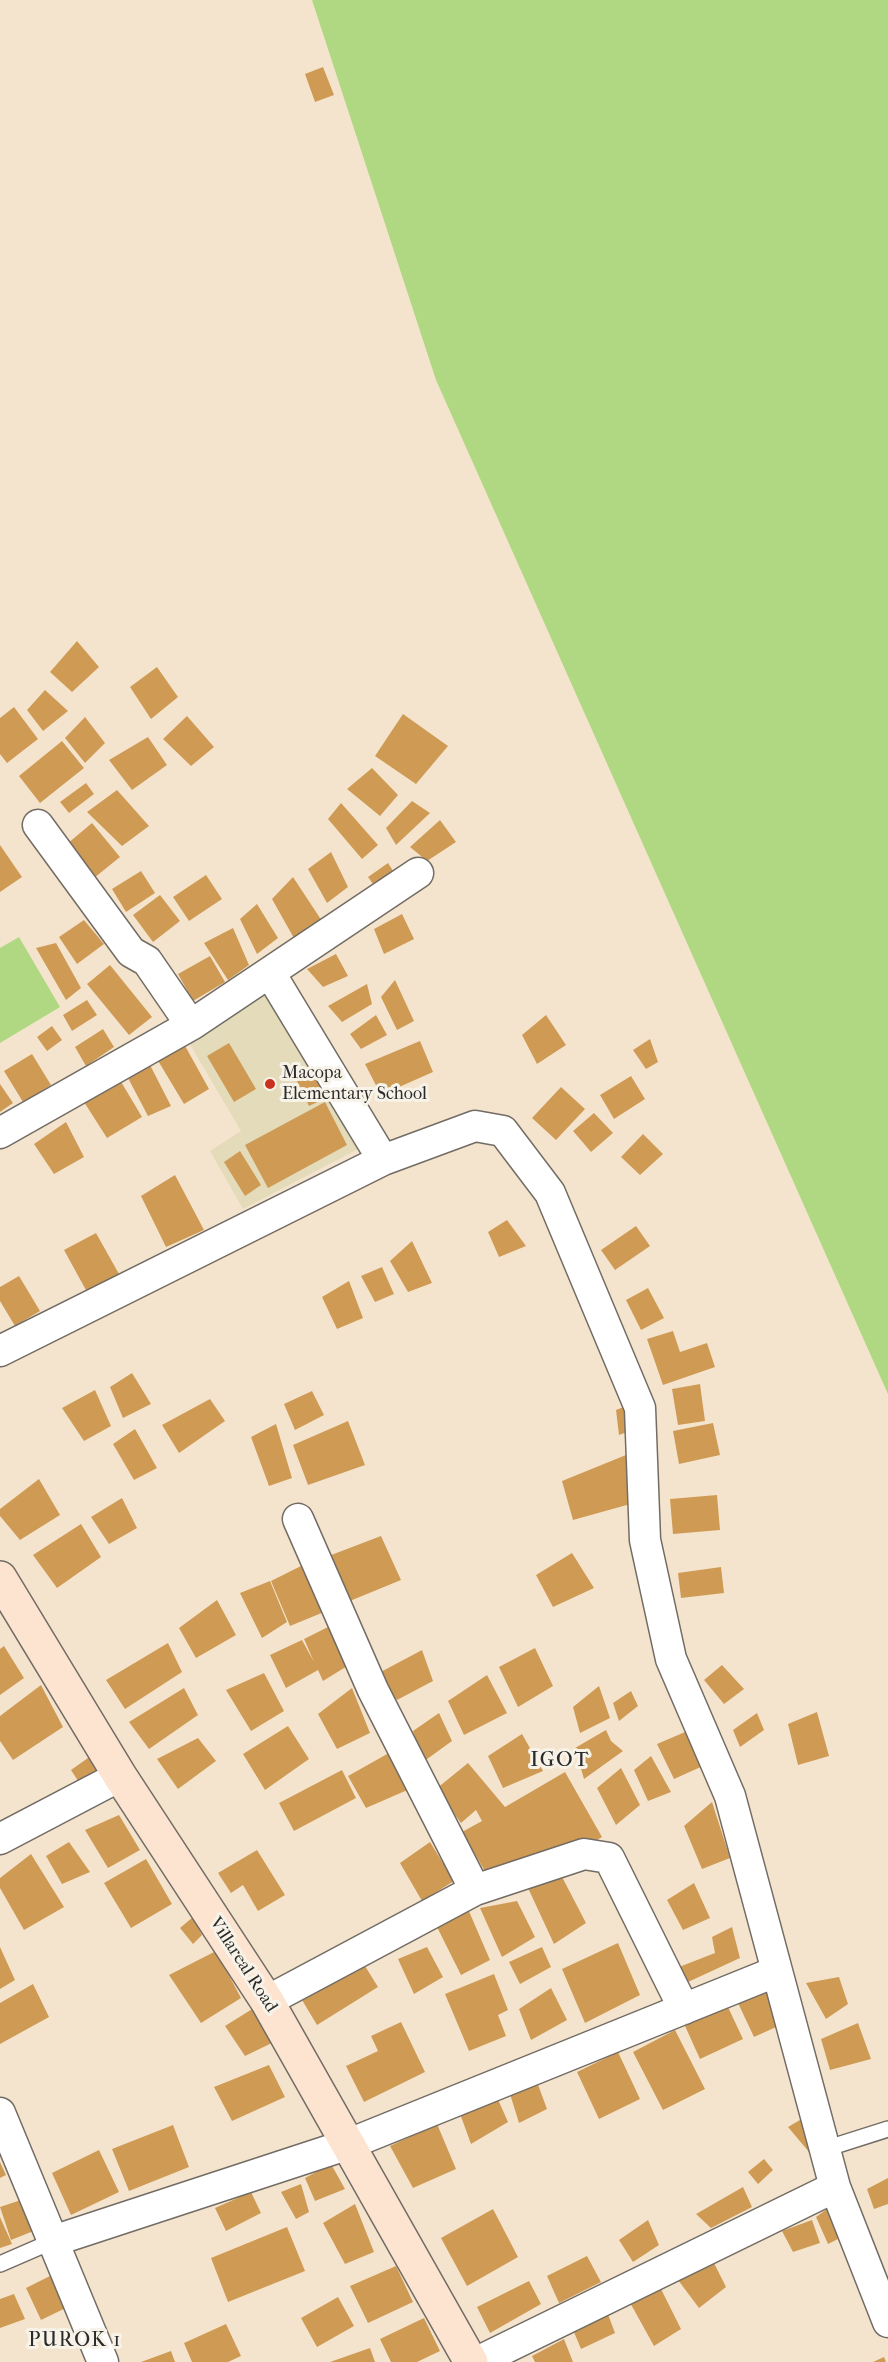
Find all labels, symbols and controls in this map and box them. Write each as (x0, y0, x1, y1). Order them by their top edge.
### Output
place label: Macopa Elementary School (282, 1063, 427, 1106)
marker: Macopa Elementary School (263, 1077, 277, 1091)
district label: IGOT (530, 1748, 590, 1774)
street label: Villareal Road (204, 1913, 282, 2017)
district label: PUROK 1 (28, 2329, 122, 2353)

